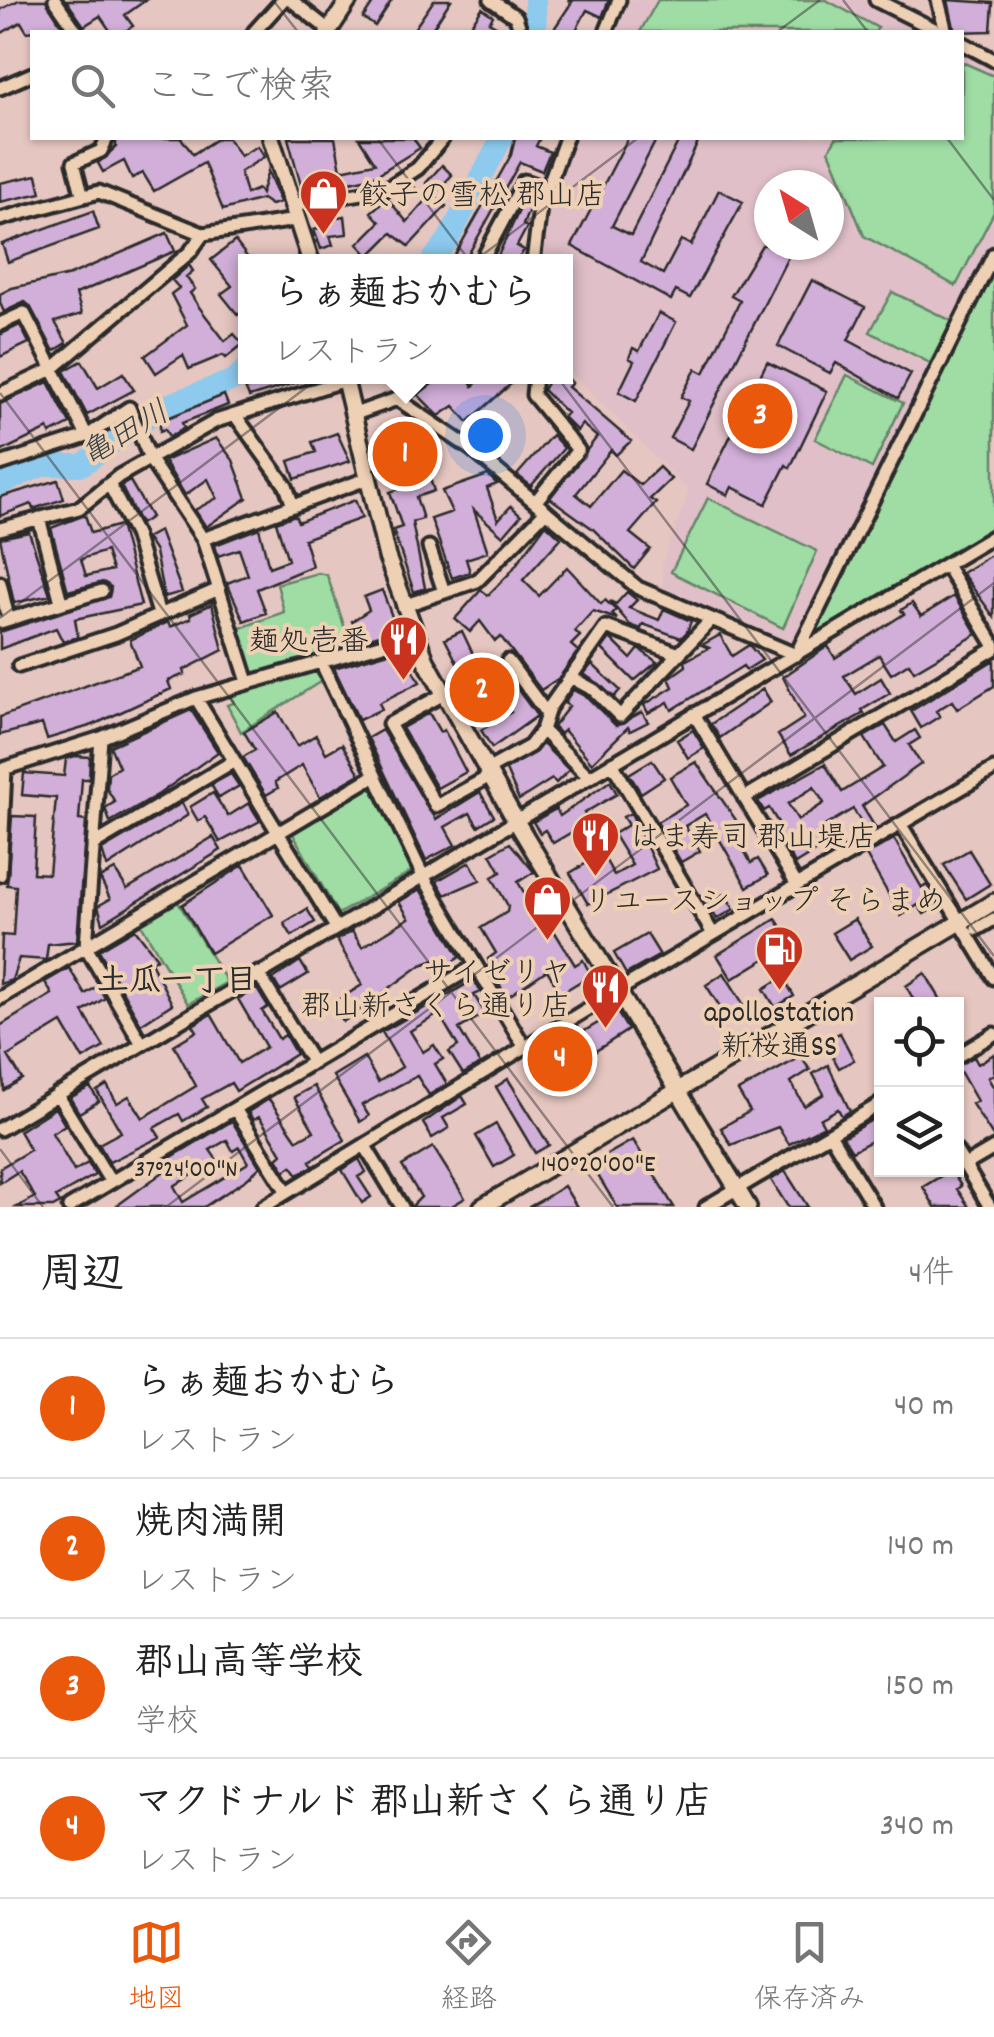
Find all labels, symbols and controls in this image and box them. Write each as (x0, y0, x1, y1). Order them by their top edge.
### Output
search box (30, 30, 964, 140)
icon: search (65, 58, 120, 113)
text: ここで検索 (145, 62, 335, 117)
shop icon: 餃子の雪松 郡山店 (298, 168, 350, 236)
north arrow (754, 170, 844, 260)
place label: 餃子の雪松 郡山店 (359, 177, 606, 220)
popup (238, 254, 573, 384)
text: らぁ麺おかむら (272, 269, 539, 324)
text: レストラン (272, 332, 435, 378)
pin: 3 (728, 378, 792, 454)
water label: 亀田川 (74, 392, 180, 481)
your location (460, 410, 511, 461)
pin: 1 (372, 416, 438, 492)
restaurant icon: 麺処壱番 (378, 614, 430, 682)
place label: 麺処壱番 (249, 623, 369, 666)
pin: 2 (450, 652, 514, 728)
restaurant icon: はま寿司 郡山堤店 (569, 810, 621, 878)
place label: はま寿司 郡山堤店 (630, 819, 877, 862)
shop icon: リユースショップ そらまめ (522, 874, 574, 942)
place label: リユースショップ そらまめ (583, 883, 946, 926)
fuel station icon: apollostation 新桜通SS (753, 924, 805, 992)
place label: サイゼリヤ 郡山新さくら通り店 (301, 954, 571, 1031)
district label: 土瓜一丁目 (97, 961, 257, 1007)
restaurant icon: サイゼリヤ 郡山新さくら通り店 (580, 962, 632, 1030)
place label: apollostation 新桜通SS (704, 994, 854, 1071)
map controls (874, 997, 964, 1177)
button: locate (874, 997, 964, 1087)
pin: 4 (528, 1022, 592, 1096)
button: layers (874, 1087, 964, 1177)
text: 140°20'00"E (541, 1148, 656, 1184)
text: 37°24'00"N (134, 1153, 238, 1189)
text: 周辺 (40, 1248, 124, 1308)
text: 4件 (909, 1253, 954, 1299)
text: らぁ麺おかむら (135, 1358, 401, 1413)
text: 1 (69, 1385, 76, 1431)
text: 40 m (894, 1385, 954, 1431)
text: レストラン (135, 1421, 298, 1467)
text: 焼肉満開 (135, 1498, 287, 1553)
text: 2 (66, 1525, 79, 1571)
text: 140 m (887, 1525, 954, 1571)
text: レストラン (135, 1561, 298, 1607)
text: 郡山高等学校 (135, 1638, 363, 1693)
text: 3 (65, 1665, 80, 1711)
text: 150 m (885, 1665, 954, 1711)
text: 学校 (135, 1701, 199, 1747)
text: マクドナルド 郡山新さくら通り店 (135, 1778, 712, 1833)
text: 4 (66, 1805, 79, 1851)
text: 340 m (880, 1805, 954, 1851)
text: レストラン (135, 1841, 298, 1887)
tab: 地図 (128, 1915, 184, 2022)
tab: 経路 (441, 1915, 497, 2022)
tab: 保存済み (754, 1915, 866, 2022)

